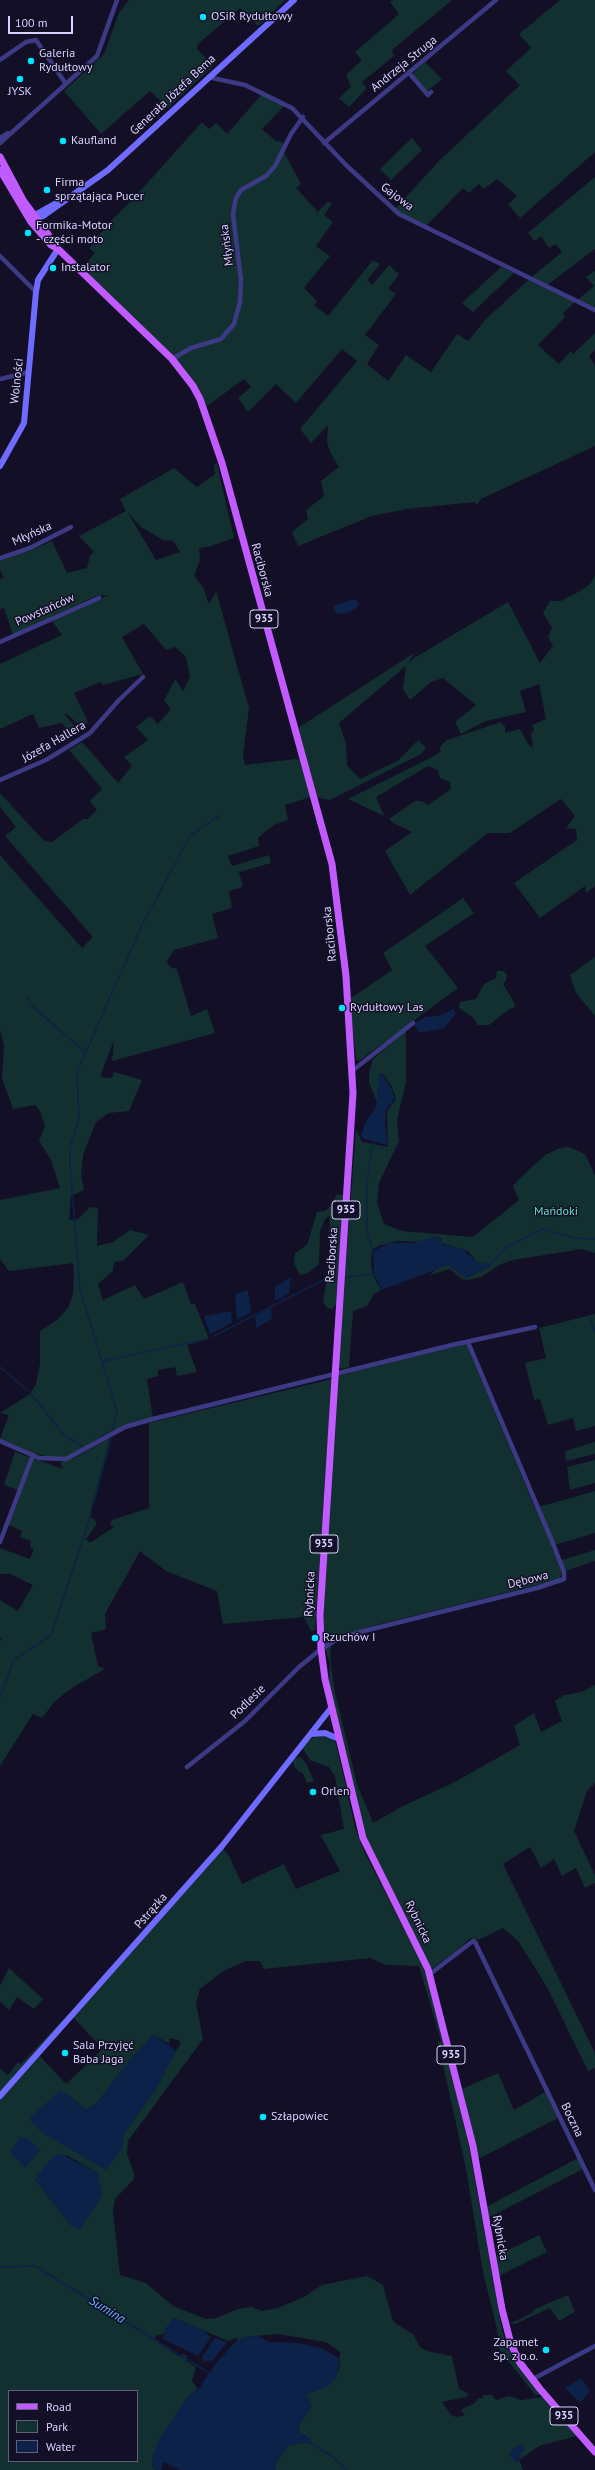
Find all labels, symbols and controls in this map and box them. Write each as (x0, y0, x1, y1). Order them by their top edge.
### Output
scale bar (10, 8, 75, 34)
place label: OSiR Rydułtowy (211, 10, 293, 24)
marker: OSiR Rydułtowy (198, 12, 208, 22)
text: 100 m (15, 15, 48, 30)
street label: Andrzeja Struga (368, 33, 440, 95)
place label: Galeria Rydułtowy (39, 47, 92, 75)
street label: Generała Józefa Bema (127, 52, 219, 138)
marker: Galeria Rydułtowy (26, 56, 36, 66)
marker: JYSK (15, 74, 25, 84)
place label: JYSK (8, 85, 32, 99)
place label: Kaufland (71, 134, 116, 148)
marker: Kaufland (58, 136, 68, 146)
place label: Firma sprzątająca Pucer (55, 176, 144, 204)
street label: Gajowa (378, 180, 416, 214)
marker: Firma sprzątająca Pucer (42, 185, 52, 195)
place label: Formika-Motor - części moto (36, 219, 112, 247)
street label: Młyńska (217, 223, 237, 267)
marker: Formika-Motor - części moto (23, 228, 33, 238)
place label: Instalator (61, 261, 110, 275)
marker: Instalator (48, 263, 58, 273)
street label: Wolności (7, 357, 27, 405)
street label: Młyńska (10, 519, 54, 549)
street label: Raciborska (248, 541, 276, 599)
street label: Powstańców (13, 591, 77, 629)
road number: 935 (250, 610, 278, 628)
street label: Józefa Hallera (20, 718, 88, 766)
street label: Raciborska (320, 906, 340, 962)
place label: Rydułtowy Las (350, 1001, 424, 1015)
marker: Rydułtowy Las (337, 1003, 347, 1013)
road number: 935 (332, 1201, 360, 1219)
park label: Mańdoki (534, 1205, 578, 1219)
street label: Raciborska (323, 1227, 341, 1283)
road number: 935 (310, 1535, 338, 1553)
street label: Dębowa (506, 1568, 550, 1592)
street label: Rybnicka (302, 1571, 318, 1617)
place label: Rzuchów I (323, 1631, 375, 1645)
marker: Rzuchów I (310, 1633, 320, 1643)
street label: Podlesie (227, 1682, 269, 1722)
place label: Orlen (321, 1785, 349, 1799)
marker: Orlen (308, 1787, 318, 1797)
street label: Pstrązka (132, 1890, 170, 1932)
street label: Rybnicka (402, 1898, 434, 1946)
place label: Sala Przyjęć Baba Jaga (73, 2039, 134, 2067)
road number: 935 (437, 2046, 465, 2064)
marker: Sala Przyjęć Baba Jaga (60, 2048, 70, 2058)
street label: Boczna (558, 2100, 586, 2140)
place label: Szłapowiec (271, 2110, 328, 2124)
marker: Szłapowiec (258, 2112, 268, 2122)
street label: Rybnicka (489, 2214, 511, 2262)
water label: Sumina (86, 2293, 128, 2327)
place label: Zapamet Sp. z o.o. (493, 2336, 538, 2364)
marker: Zapamet Sp. z o.o. (541, 2345, 551, 2355)
legend (8, 2390, 138, 2462)
text: Road (46, 2399, 71, 2414)
road number: 935 (550, 2407, 578, 2425)
text: Park (46, 2419, 68, 2434)
text: Water (46, 2439, 76, 2454)

